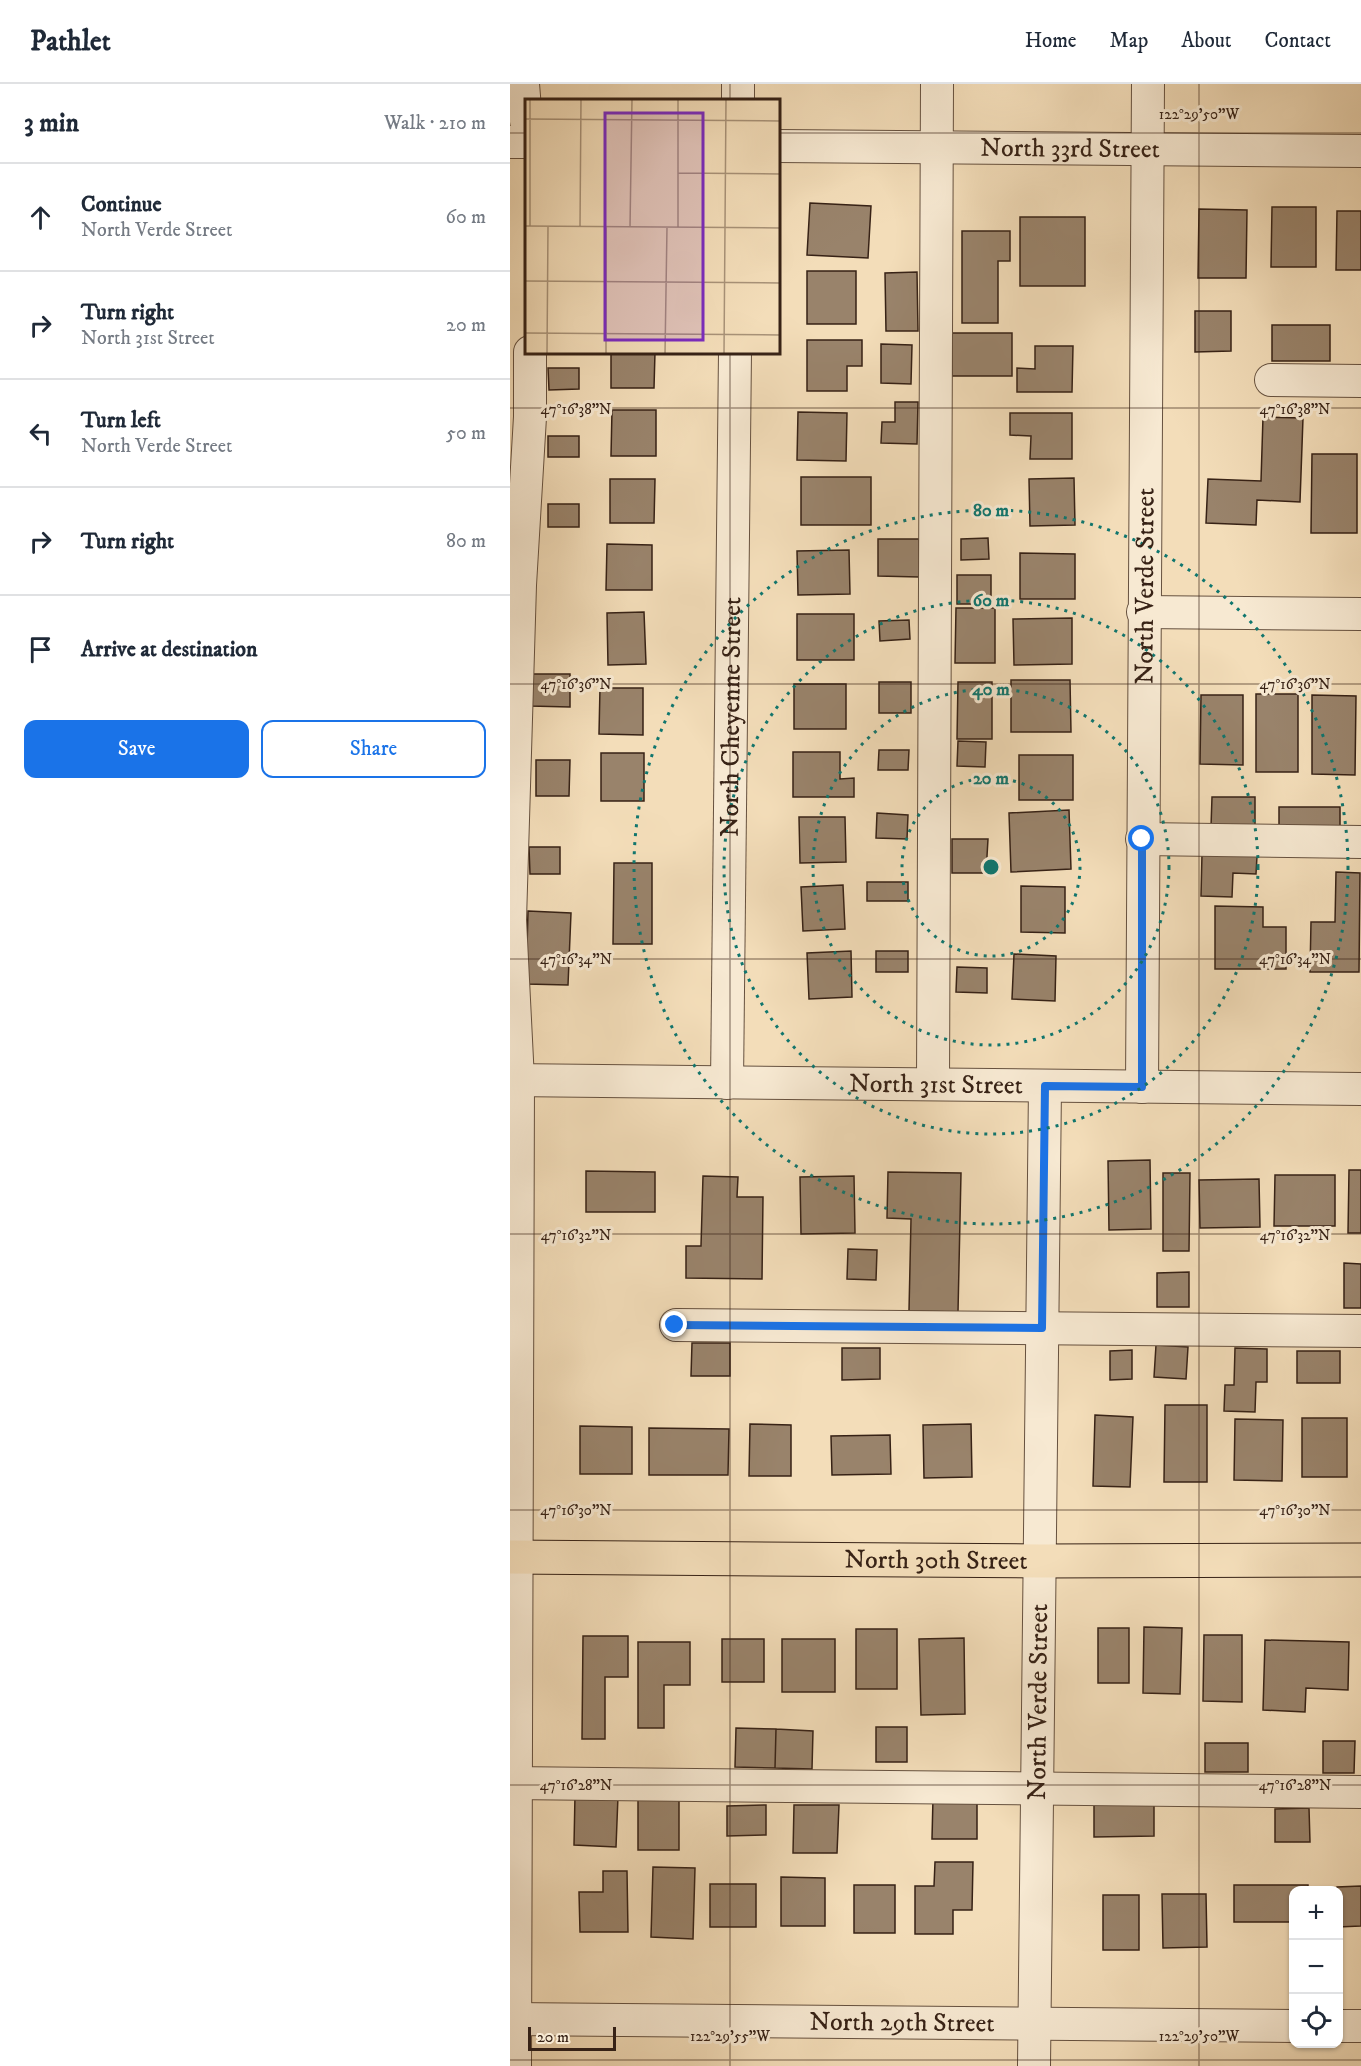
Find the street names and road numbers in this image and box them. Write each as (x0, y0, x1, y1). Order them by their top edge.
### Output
street label: North 33rd Street (980, 131, 1160, 166)
street label: North Verde Street (1128, 487, 1162, 685)
street label: North Cheyenne Street (713, 597, 749, 837)
street label: North 31st Street (849, 1067, 1023, 1102)
street label: North 30th Street (844, 1543, 1028, 1577)
street label: North Verde Street (1020, 1603, 1056, 1801)
street label: North 29th Street (809, 2005, 995, 2040)

